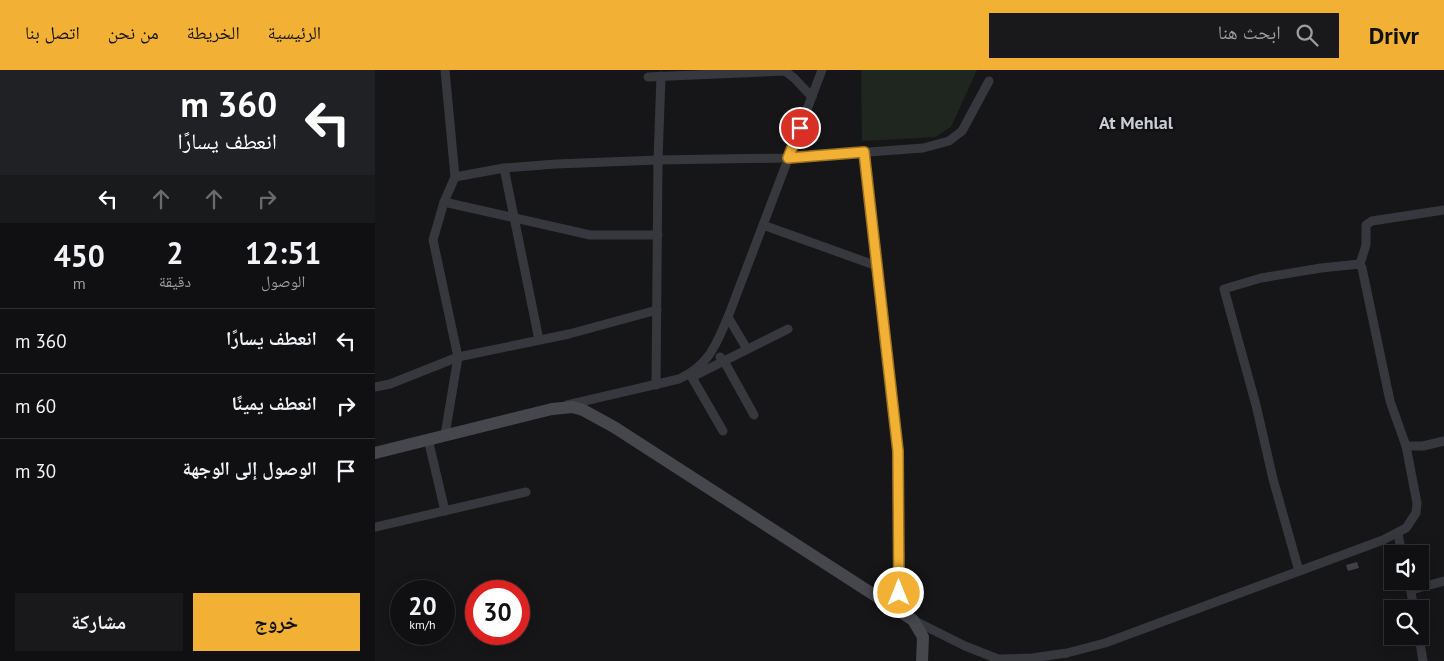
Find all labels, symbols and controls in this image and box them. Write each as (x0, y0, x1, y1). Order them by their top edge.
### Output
search box (989, 13, 1339, 58)
text: ابحث هنا (1218, 20, 1281, 44)
text: Drivr (1369, 20, 1419, 51)
text: اتصل بنا (25, 21, 80, 44)
text: من نحن (108, 21, 159, 44)
text: الخريطة (187, 21, 240, 44)
text: الرئيسية (268, 21, 321, 44)
icon: search (1293, 21, 1321, 49)
text: 360 m (180, 81, 277, 127)
icon: left (295, 90, 360, 155)
pin (779, 107, 821, 149)
district label: At Mehlal (1099, 111, 1174, 134)
icon: arrive (786, 114, 814, 142)
text: انعطف يسارًا (177, 127, 277, 155)
icon: left (94, 185, 122, 213)
icon: ahead (147, 185, 175, 213)
icon: ahead (200, 185, 228, 213)
icon: right (253, 185, 281, 213)
text: 2 (166, 233, 183, 272)
text: 12:51 (245, 233, 321, 272)
text: 450 (54, 236, 105, 275)
text: دقيقة (159, 271, 191, 291)
text: الوصول (261, 271, 305, 291)
text: m (73, 273, 86, 293)
text: انعطف يسارًا (226, 326, 317, 350)
icon: left (332, 327, 360, 355)
text: 360 m (15, 329, 67, 353)
text: انعطف يمينًا (232, 391, 317, 415)
icon: right (332, 392, 360, 420)
text: 60 m (15, 394, 56, 418)
text: الوصول إلى الوجهة (182, 456, 317, 480)
icon: arrive (332, 457, 360, 485)
text: 30 m (15, 459, 56, 483)
map controls (1384, 545, 1429, 645)
button: sound (1384, 545, 1429, 590)
position arrow (872, 566, 924, 618)
speed limit sign: 30 (465, 580, 530, 645)
text: 20 (408, 590, 437, 622)
button: مشاركة (15, 593, 183, 651)
button: خروج (193, 593, 360, 651)
button: search (1384, 600, 1429, 645)
text: km/h (409, 617, 436, 632)

